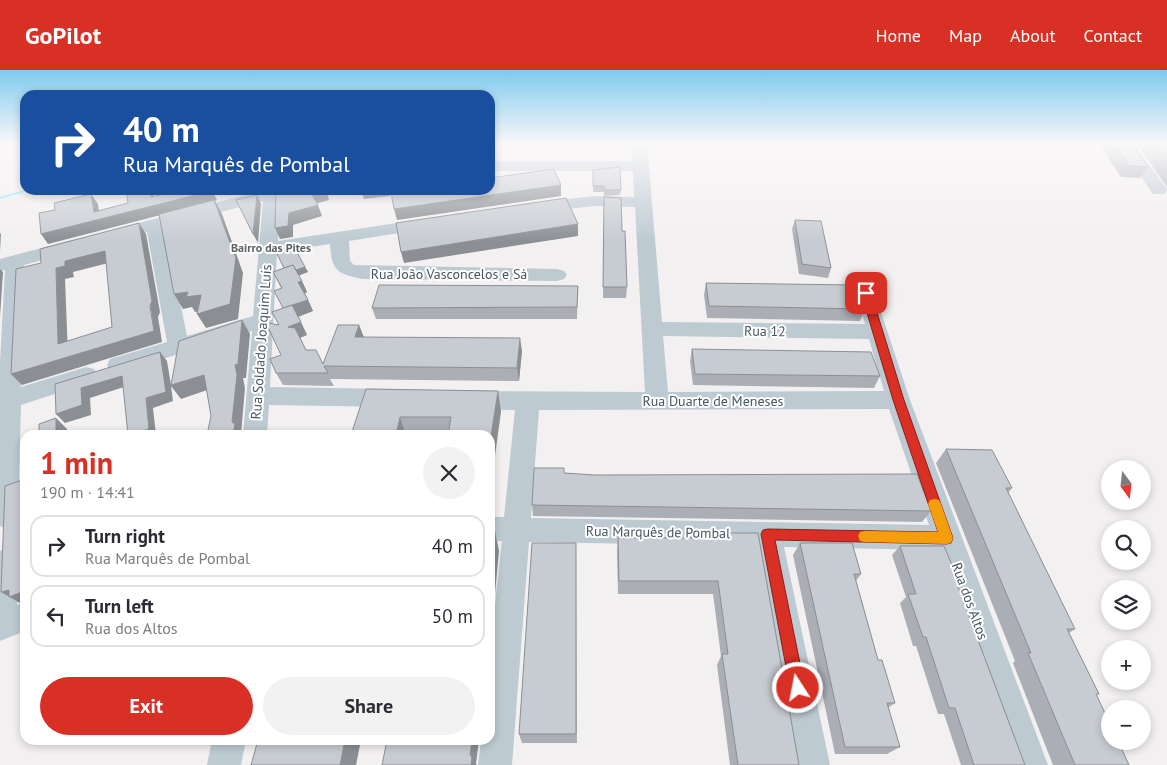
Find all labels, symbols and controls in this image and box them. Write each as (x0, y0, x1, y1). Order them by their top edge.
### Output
text: GoPilot (25, 20, 101, 51)
text: Home (875, 24, 921, 47)
text: Map (949, 24, 982, 47)
text: About (1010, 24, 1056, 47)
text: Contact (1084, 24, 1142, 47)
text: 40 m (123, 106, 200, 152)
icon: right (40, 110, 105, 175)
text: Rua Marquês de Pombal (123, 150, 350, 178)
district label: Bairro das Pites (231, 240, 311, 255)
street label: Rua Soldado Joaquim Luís (247, 264, 275, 420)
street label: Rua João Vasconcelos e Sá (371, 265, 527, 283)
pin (845, 272, 887, 314)
icon: arrive (852, 279, 880, 307)
street label: Rua 12 (744, 322, 786, 340)
street label: Rua Duarte de Meneses (643, 392, 784, 410)
text: 1 min (40, 443, 113, 482)
button: close (423, 447, 475, 499)
north arrow (1101, 460, 1151, 510)
map controls (1101, 460, 1151, 750)
text: 190 m · 14:41 (40, 482, 135, 502)
button: search (1101, 520, 1151, 570)
street label: Rua Marquês de Pombal (586, 522, 730, 542)
text: Turn right (85, 524, 165, 548)
icon: right (42, 532, 70, 560)
text: 40 m (432, 534, 473, 558)
text: Rua Marquês de Pombal (85, 548, 250, 568)
street label: Rua dos Altos (948, 560, 992, 642)
button: layers (1101, 580, 1151, 630)
text: Turn left (85, 594, 154, 618)
icon: left (42, 602, 70, 630)
text: 50 m (432, 604, 473, 628)
text: Rua dos Altos (85, 618, 177, 638)
button: + (1101, 640, 1151, 690)
position arrow (771, 661, 823, 713)
button: Exit (40, 677, 253, 735)
button: Share (263, 677, 475, 735)
button: − (1101, 700, 1151, 750)

